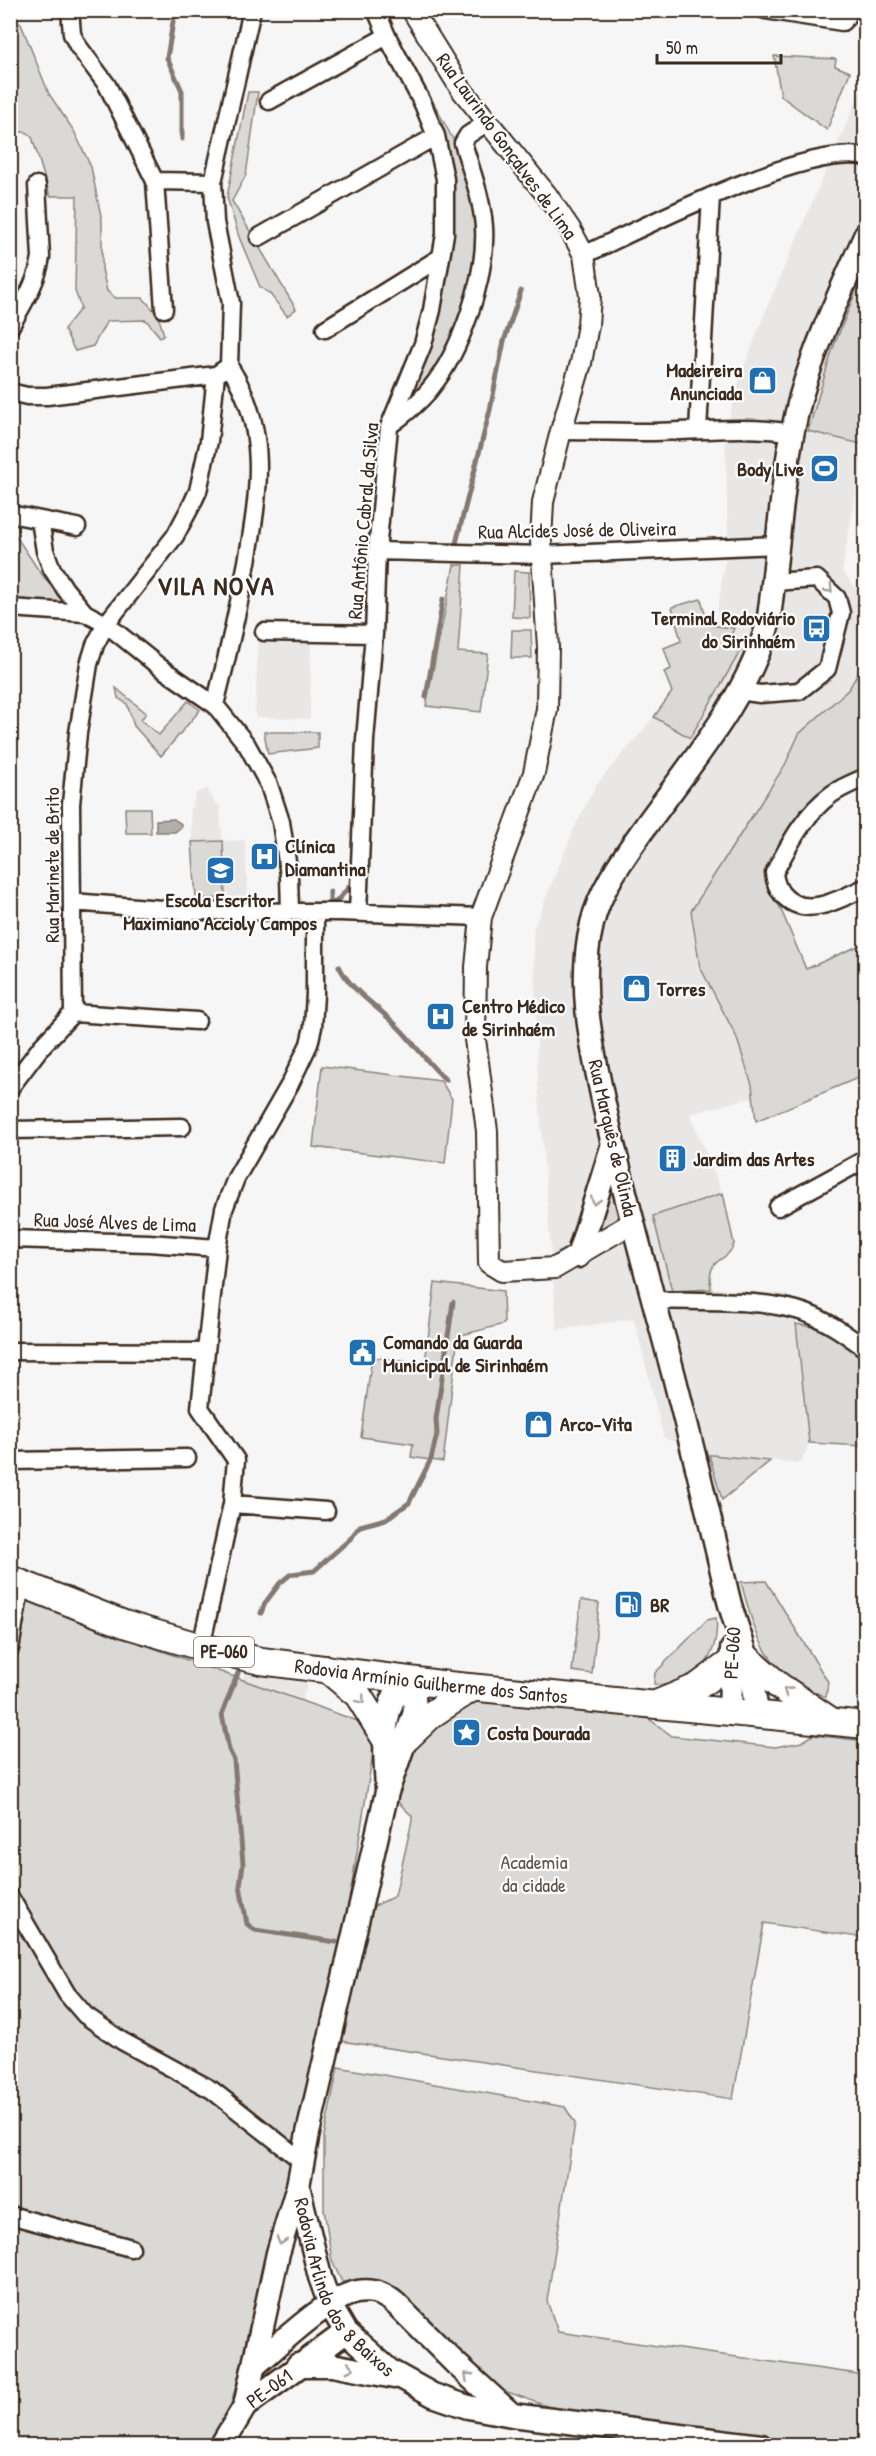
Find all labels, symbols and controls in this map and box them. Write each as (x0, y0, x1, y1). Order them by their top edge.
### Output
scale bar (657, 27, 782, 65)
text: 50 m (666, 35, 698, 60)
street label: Rua Laurindo Gonçalves de Lima (431, 47, 584, 244)
place label: Madeireira Anunciada (666, 356, 742, 406)
shop icon: Madeireira Anunciada (747, 365, 779, 397)
street label: Rua Antônio Cabral da Silva (340, 421, 385, 620)
sports icon: Body Live (809, 453, 841, 485)
place label: Body Live (737, 455, 804, 483)
street label: Rua Alcides José de Oliveira (478, 514, 676, 545)
district label: VILA NOVA (157, 568, 275, 603)
one-way arrow (821, 581, 832, 592)
place label: Terminal Rodoviário do Sirinhaém (651, 604, 795, 654)
bus stop icon: Terminal Rodoviário do Sirinhaém (800, 613, 832, 645)
street label: Rua Marinete de Brito (38, 787, 65, 943)
place label: Clínica Diamantina (285, 832, 366, 882)
hospital icon: Clínica Diamantina (248, 841, 280, 873)
school or university icon: Escola Escritor Maximiano Accioly Campos (204, 854, 236, 886)
place label: Escola Escritor Maximiano Accioly Campos (123, 886, 317, 937)
shop icon: Torres (620, 973, 652, 1005)
place label: Torres (656, 975, 706, 1002)
place label: Centro Médico de Sirinhaém (462, 992, 565, 1042)
hospital icon: Centro Médico de Sirinhaém (425, 1001, 457, 1033)
street label: Rua Marquês de Olinda (582, 1057, 645, 1219)
building icon: Jardim das Artes (656, 1143, 688, 1175)
place label: Jardim das Artes (693, 1145, 815, 1172)
one-way arrow (590, 1195, 603, 1206)
street label: Rua José Alves de Lima (33, 1205, 197, 1238)
place label: Comando da Guarda Municipal de Sirinhaém (383, 1328, 548, 1379)
public building icon: Comando da Guarda Municipal de Sirinhaém (346, 1337, 378, 1369)
shop icon: Arco-Vita (523, 1408, 555, 1440)
place label: Arco-Vita (560, 1410, 632, 1437)
fuel station icon: BR (613, 1589, 645, 1621)
place label: BR (650, 1591, 669, 1618)
street label: PE-060 (717, 1626, 746, 1680)
road number: PE-060 (194, 1637, 254, 1667)
street label: Rodovia Armínio Guilherme dos Santos (293, 1651, 569, 1709)
one-way arrow (783, 1687, 794, 1698)
one-way arrow (354, 1693, 365, 1704)
place icon: Costa Dourada (450, 1717, 482, 1749)
place label: Costa Dourada (487, 1719, 590, 1746)
park label: Academia da cidade (500, 1848, 568, 1898)
street label: Rodovia Arlindo dos 8 Baixos (288, 2195, 401, 2383)
one-way arrow (276, 2236, 288, 2246)
one-way arrow (344, 2361, 354, 2374)
street label: PE-061 (240, 2362, 297, 2414)
one-way arrow (465, 2372, 475, 2383)

